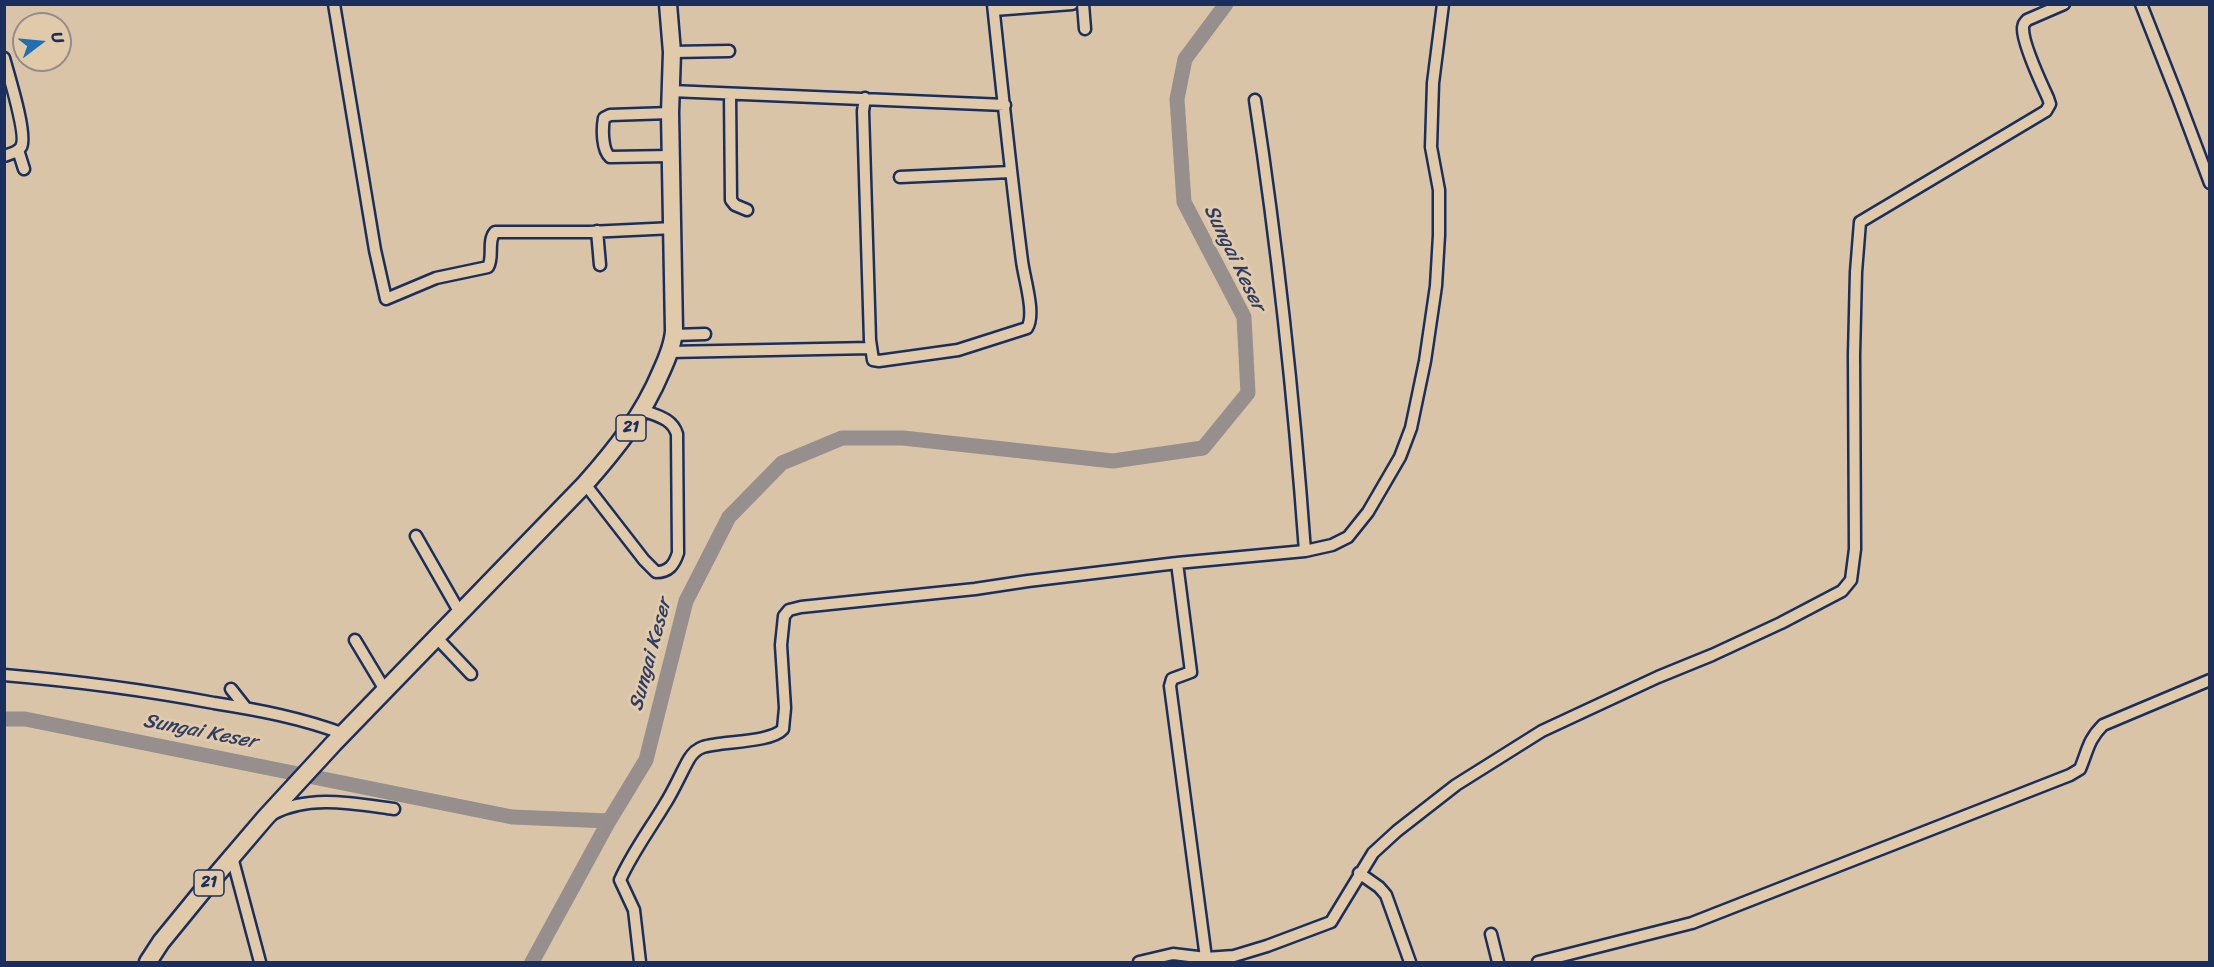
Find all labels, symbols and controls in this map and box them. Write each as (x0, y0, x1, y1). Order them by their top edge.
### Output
north arrow (12, 12, 72, 72)
text: U (42, 28, 73, 47)
water label: Sungai Keser (1198, 201, 1270, 315)
road number: 21 (616, 415, 646, 441)
water label: Sungai Keser (625, 596, 677, 714)
water label: Sungai Keser (141, 709, 259, 755)
road number: 21 (194, 870, 224, 896)

